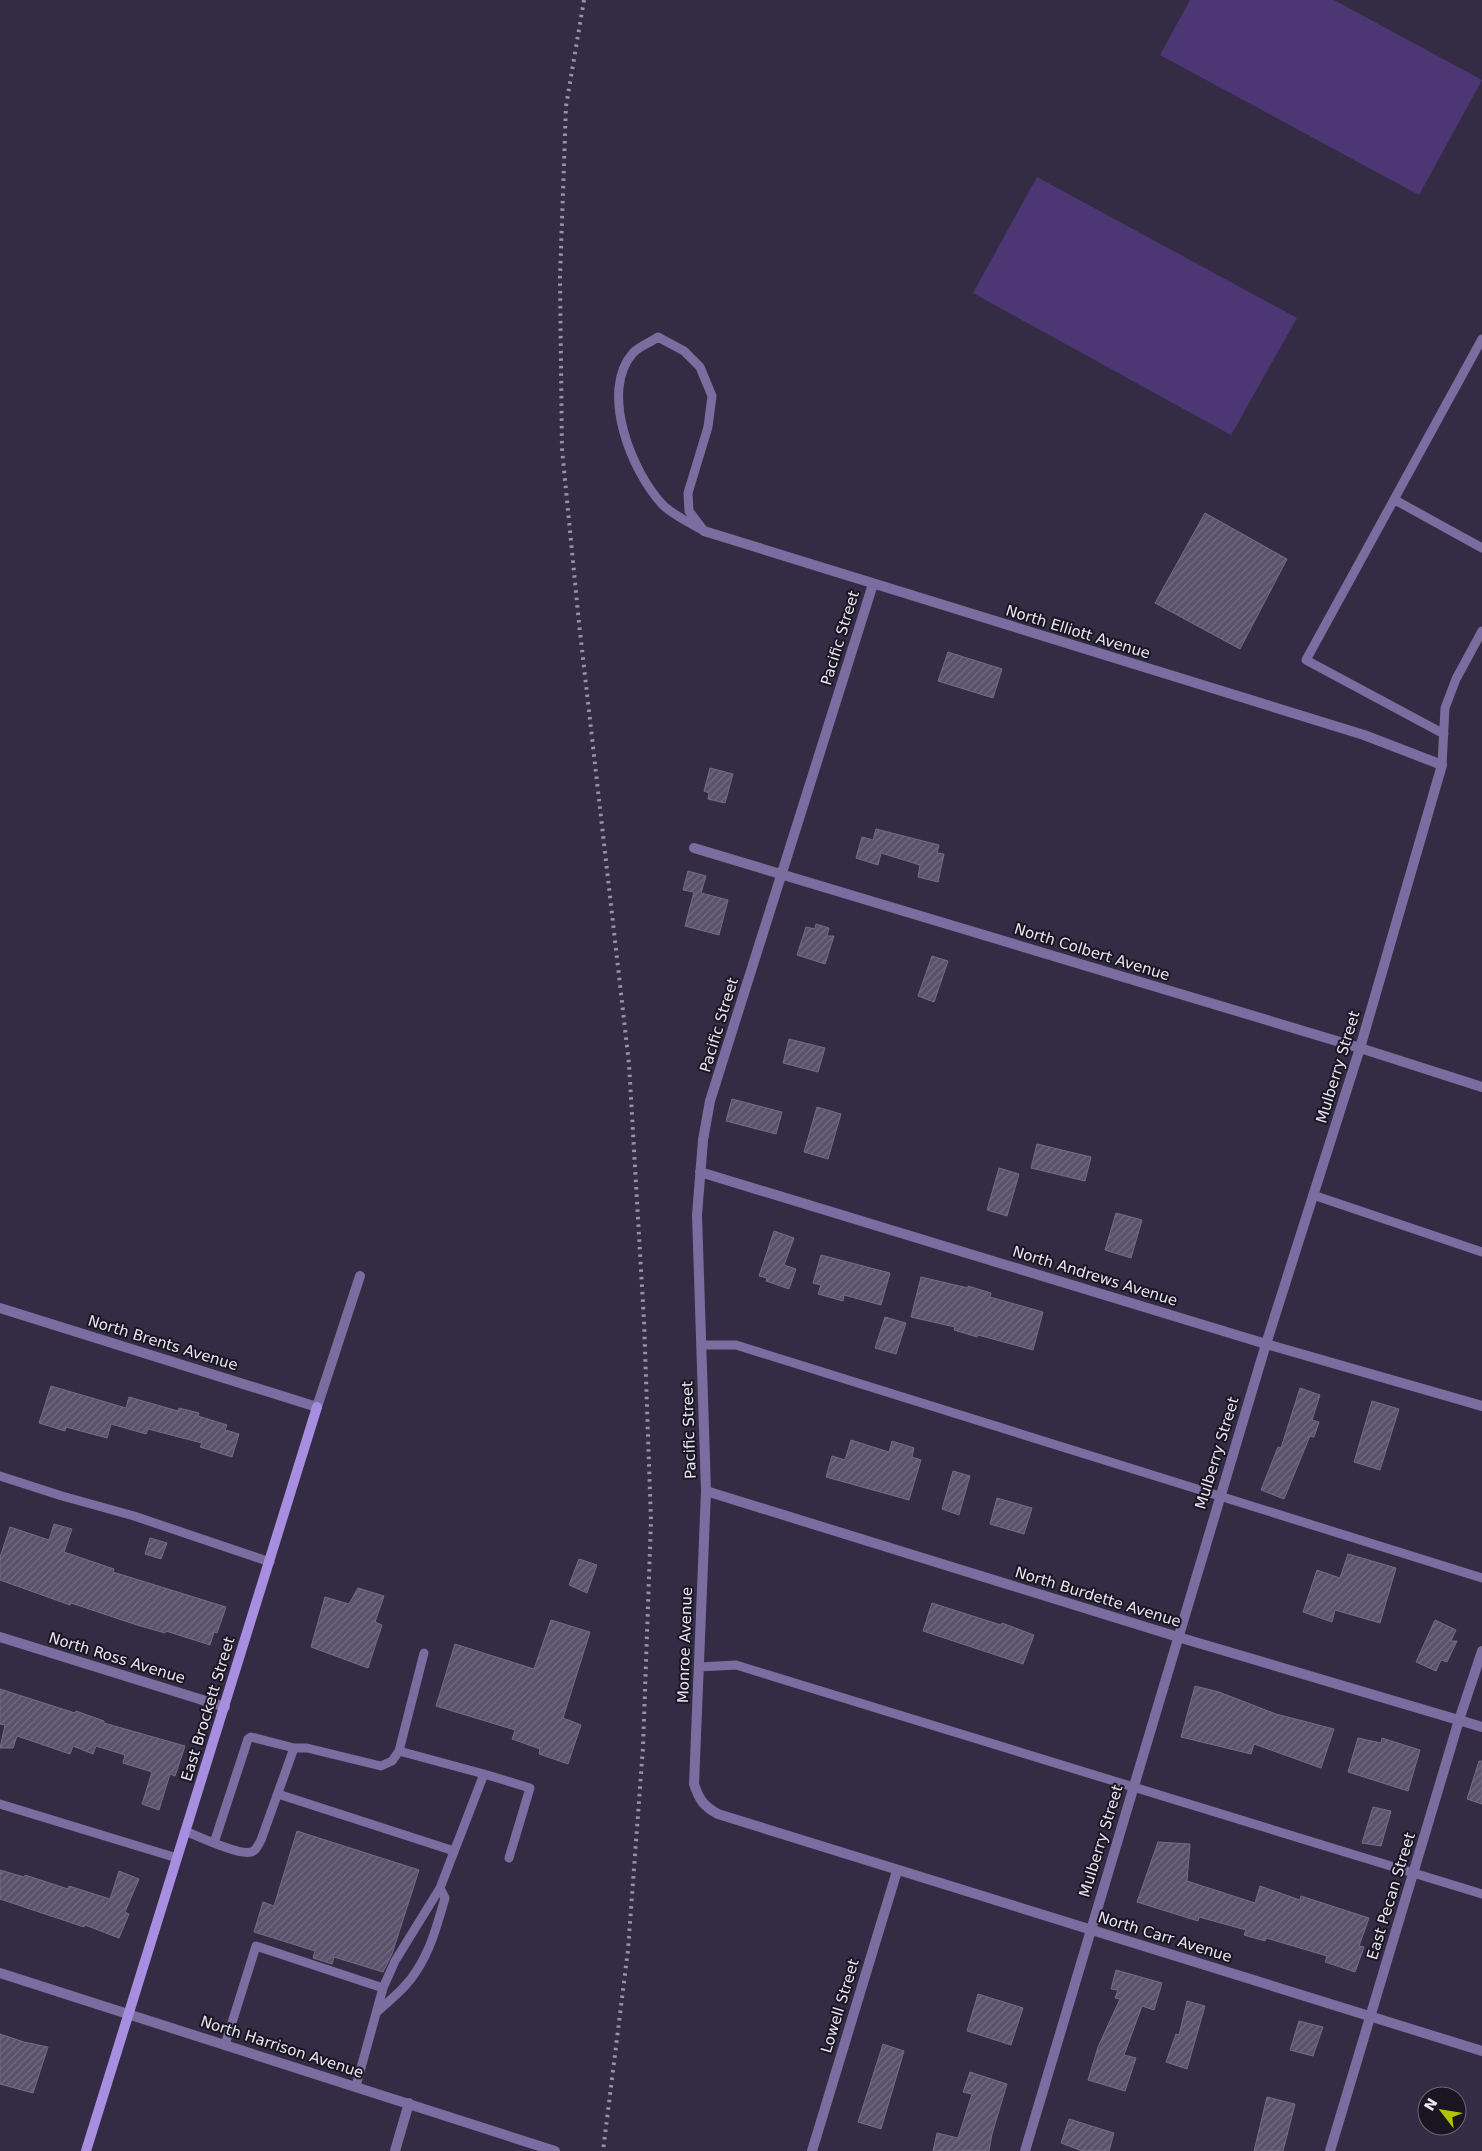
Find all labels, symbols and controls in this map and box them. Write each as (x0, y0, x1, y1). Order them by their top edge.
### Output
street label: Pacific Street (817, 588, 863, 688)
street label: North Elliott Avenue (1004, 601, 1152, 663)
street label: North Colbert Avenue (1012, 920, 1172, 984)
street label: Pacific Street (696, 975, 742, 1075)
street label: Mulberry Street (1312, 1008, 1364, 1125)
street label: North Andrews Avenue (1010, 1242, 1180, 1310)
street label: North Brents Avenue (86, 1312, 240, 1374)
street label: Pacific Street (678, 1381, 700, 1479)
street label: Mulberry Street (1191, 1394, 1243, 1511)
street label: North Burdette Avenue (1013, 1563, 1183, 1631)
street label: Monroe Avenue (674, 1587, 696, 1703)
street label: North Ross Avenue (47, 1629, 187, 1687)
street label: East Brockett Street (177, 1634, 239, 1783)
street label: Mulberry Street (1075, 1782, 1127, 1899)
street label: East Pecan Street (1363, 1830, 1419, 1962)
street label: North Carr Avenue (1096, 1908, 1234, 1966)
street label: Lowell Street (817, 1957, 863, 2055)
street label: North Harrison Avenue (198, 2012, 366, 2082)
north arrow (1417, 2086, 1467, 2136)
text: N (1421, 2095, 1441, 2113)

